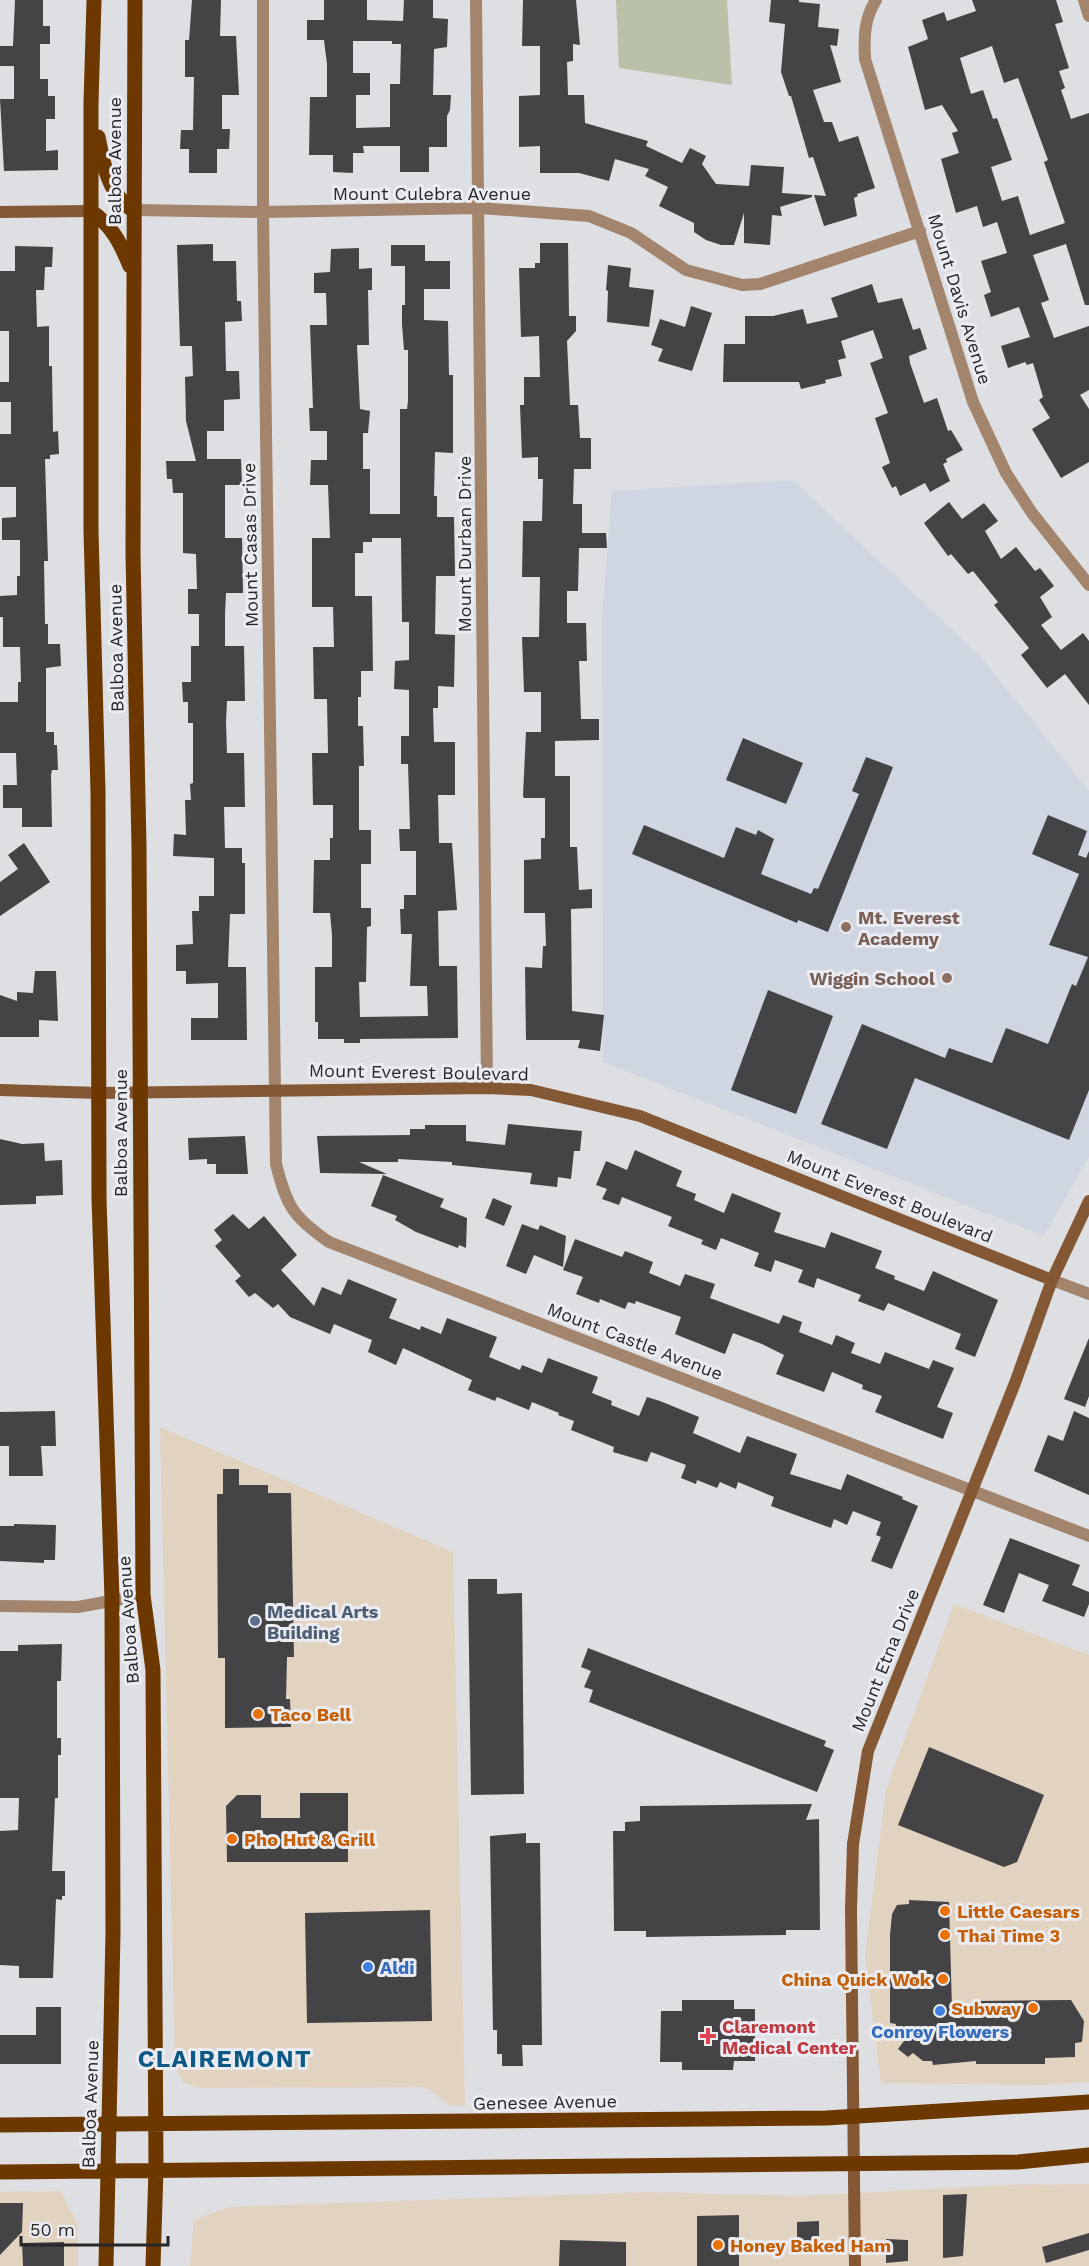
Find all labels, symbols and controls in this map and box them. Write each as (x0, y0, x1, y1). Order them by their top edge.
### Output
street label: Balboa Avenue (104, 97, 125, 225)
street label: Mount Culebra Avenue (333, 183, 531, 204)
street label: Mount Davis Avenue (924, 211, 996, 387)
street label: Mount Durban Drive (454, 456, 475, 632)
street label: Mount Casas Drive (238, 463, 262, 627)
street label: Balboa Avenue (104, 584, 128, 712)
place label: Mt. Everest Academy (858, 907, 960, 949)
marker: Mt. Everest Academy (839, 920, 853, 934)
place label: Wiggin School (810, 968, 935, 989)
marker: Wiggin School (940, 971, 954, 985)
street label: Mount Everest Boulevard (309, 1060, 529, 1084)
street label: Balboa Avenue (110, 1069, 131, 1197)
street label: Mount Everest Boulevard (784, 1145, 996, 1247)
street label: Mount Castle Avenue (544, 1298, 726, 1384)
street label: Balboa Avenue (113, 1555, 143, 1685)
street label: Mount Etna Drive (847, 1585, 923, 1735)
place label: Medical Arts Building (267, 1601, 379, 1643)
marker: Medical Arts Building (248, 1614, 262, 1628)
place label: Taco Bell (270, 1704, 351, 1725)
marker: Taco Bell (251, 1707, 265, 1721)
place label: Pho Hut & Grill (244, 1829, 375, 1850)
marker: Pho Hut & Grill (225, 1832, 239, 1846)
place label: Little Caesars (957, 1901, 1080, 1922)
marker: Little Caesars (938, 1904, 952, 1918)
place label: Thai Time 3 (957, 1925, 1060, 1946)
marker: Thai Time 3 (938, 1928, 952, 1942)
place label: Aldi (380, 1957, 415, 1978)
marker: Aldi (361, 1960, 375, 1974)
place label: China Quick Wok (781, 1969, 932, 1990)
marker: China Quick Wok (936, 1972, 950, 1986)
place label: Subway (951, 1998, 1022, 2019)
marker: Subway (1026, 2001, 1040, 2015)
marker: Conroy Flowers (933, 2004, 947, 2018)
place label: Claremont Medical Center (722, 2016, 857, 2058)
place label: Conroy Flowers (871, 2021, 1009, 2042)
marker: Claremont Medical Center (699, 2027, 717, 2045)
street label: Balboa Avenue (77, 2039, 103, 2169)
district label: CLAIREMONT (138, 2045, 312, 2073)
street label: Genesee Avenue (473, 2090, 617, 2114)
scale bar (21, 2209, 168, 2247)
text: 50 m (30, 2219, 75, 2240)
place label: Honey Baked Ham (730, 2235, 891, 2256)
marker: Honey Baked Ham (711, 2238, 725, 2252)

